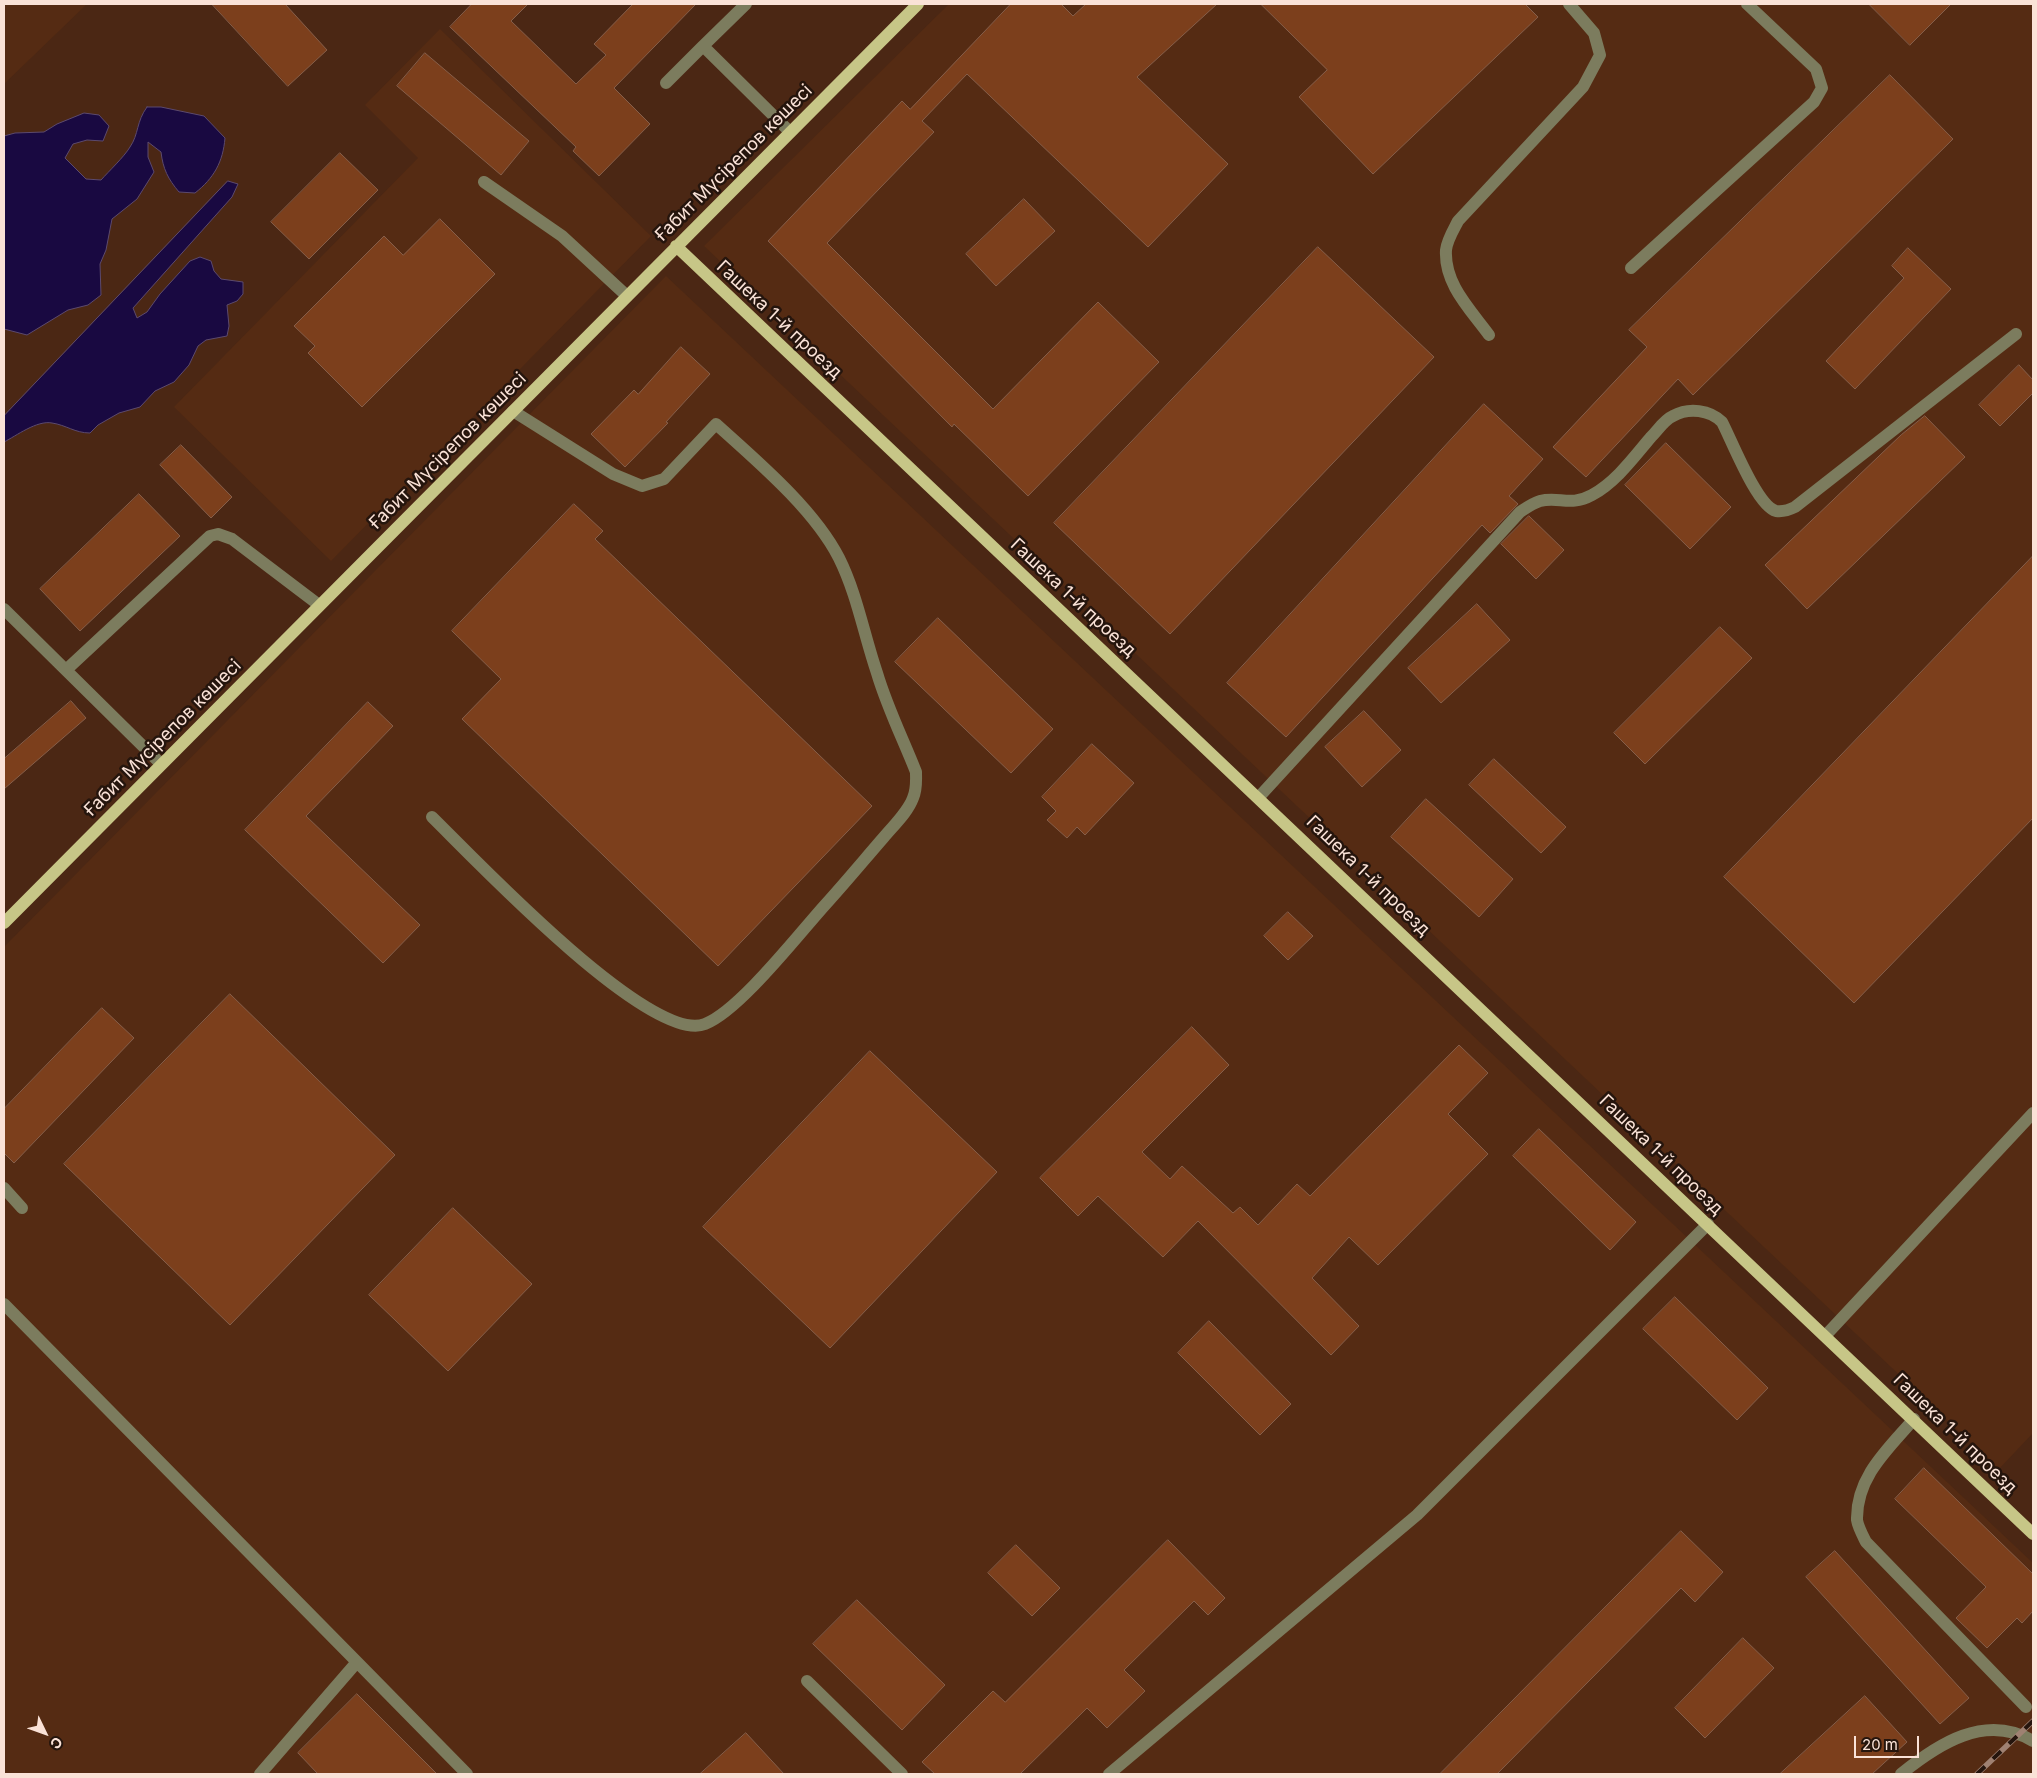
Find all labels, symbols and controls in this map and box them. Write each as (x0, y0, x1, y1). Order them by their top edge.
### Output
street label: Ғабит Мүсірепов көшесі (651, 80, 817, 246)
street label: Гашека 1-й проезд (712, 256, 846, 384)
street label: Ғабит Мүсірепов көшесі (365, 368, 531, 534)
street label: Гашека 1-й проезд (1006, 534, 1140, 662)
street label: Ғабит Мүсірепов көшесі (80, 655, 246, 821)
street label: Гашека 1-й проезд (1302, 811, 1434, 941)
street label: Гашека 1-й проезд (1595, 1090, 1727, 1220)
street label: Гашека 1-й проезд (1889, 1369, 2021, 1499)
north arrow (20, 1708, 70, 1758)
scale bar (1857, 1726, 1922, 1758)
text: С (47, 1734, 66, 1753)
text: 20 m (1862, 1735, 1898, 1754)

